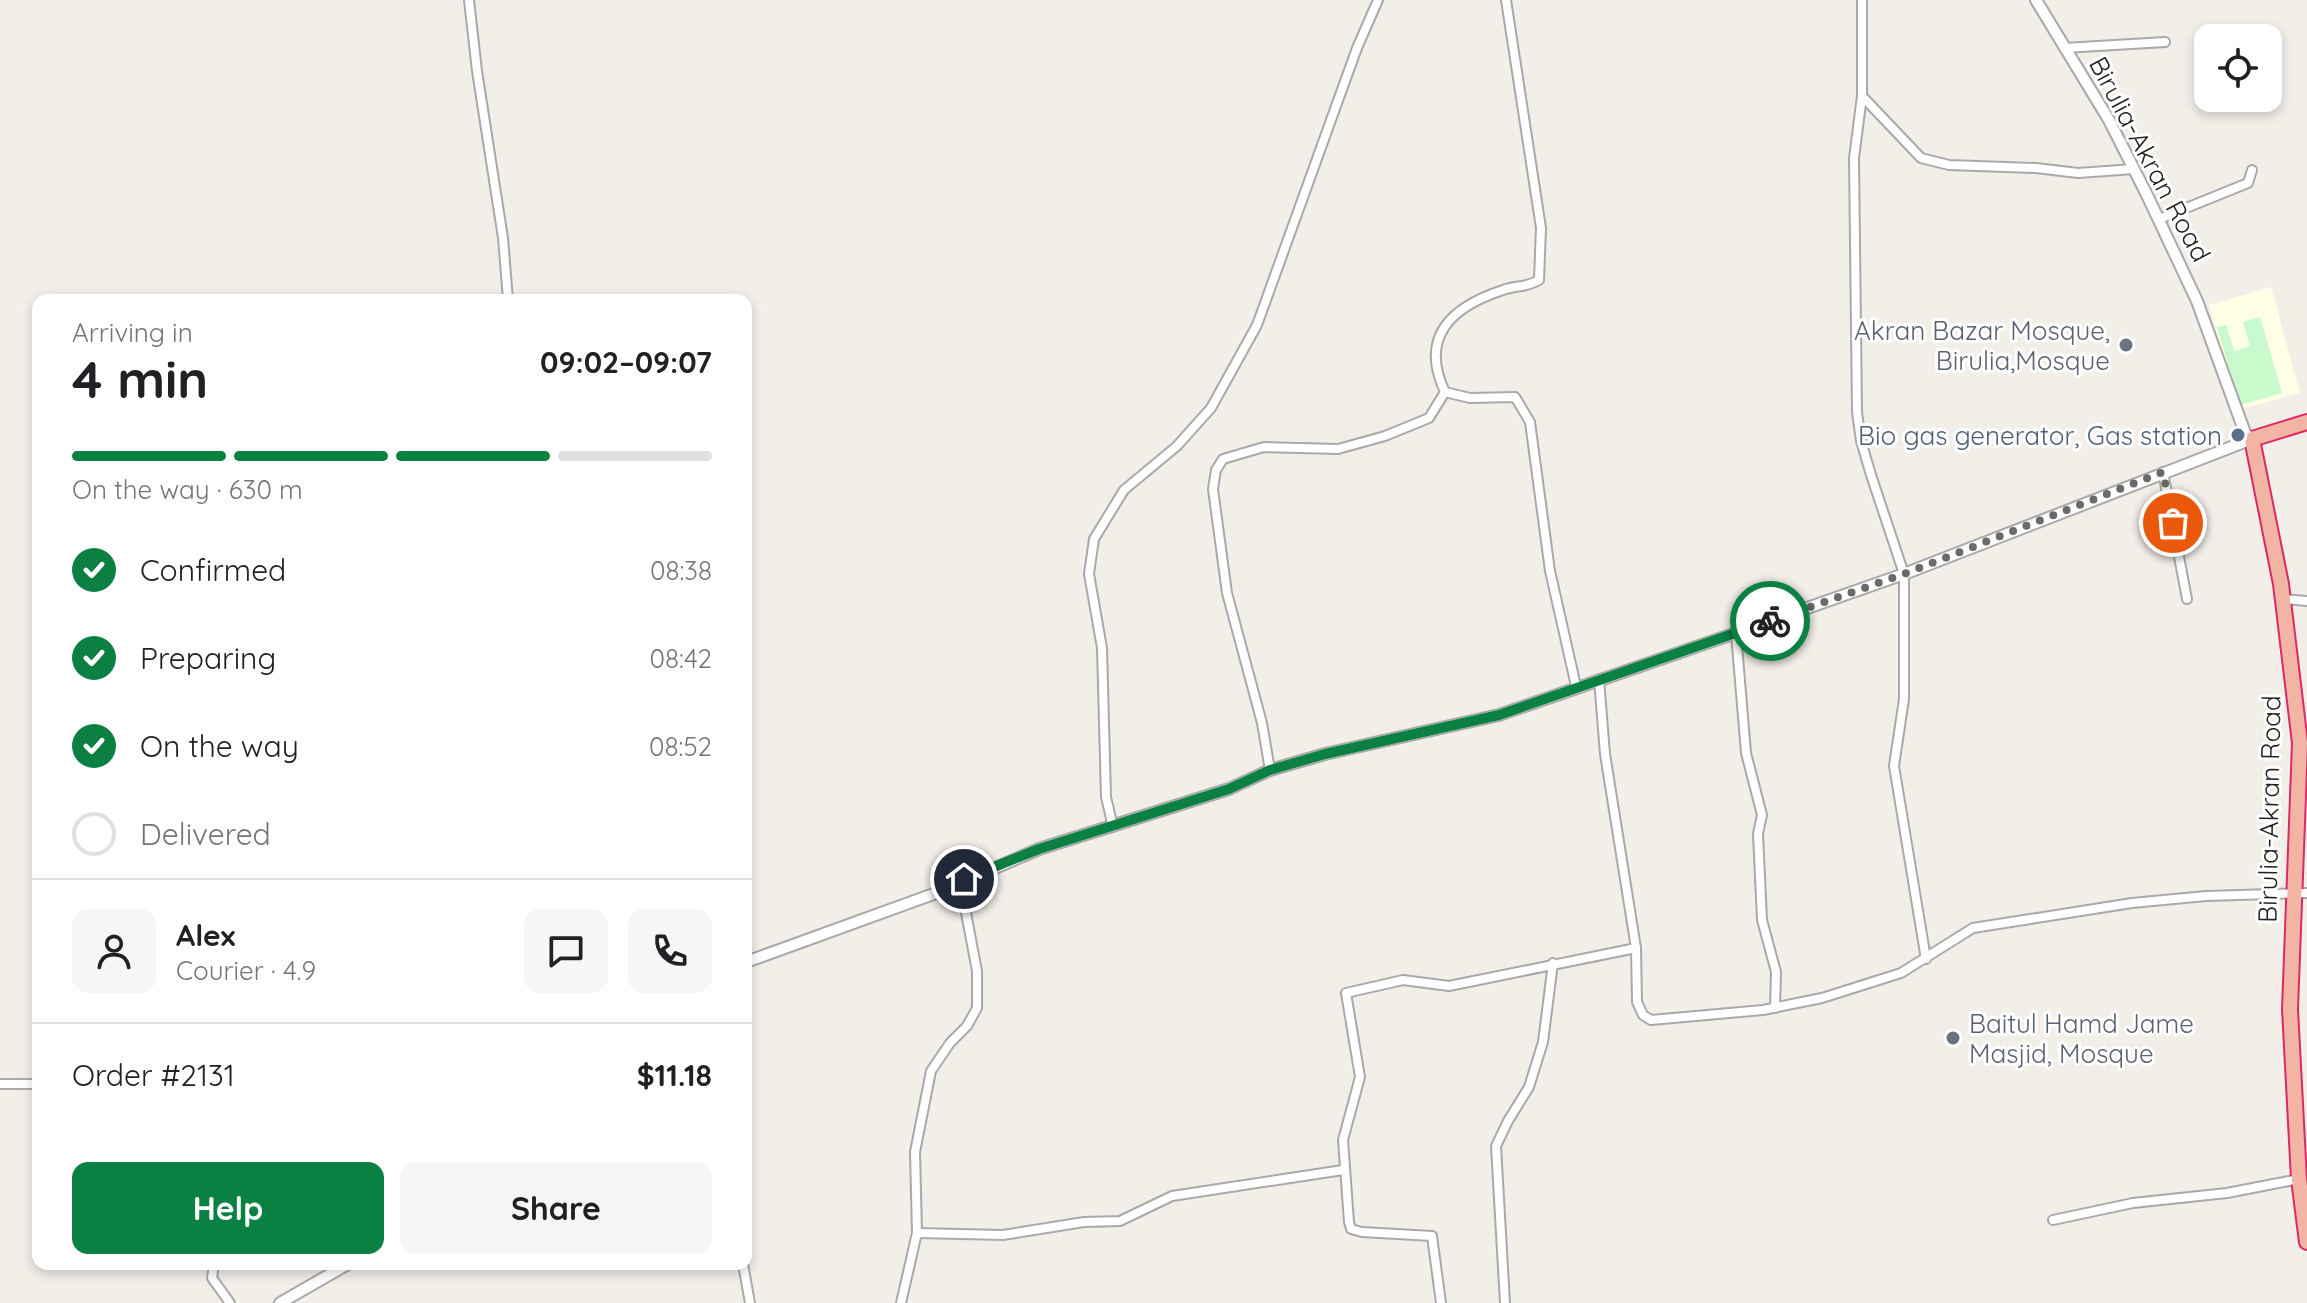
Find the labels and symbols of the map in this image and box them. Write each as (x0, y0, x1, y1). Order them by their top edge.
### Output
street label: Birulia-Akran Road (2082, 51, 2218, 267)
place label: Akran Bazar Mosque, Birulia,Mosque (1854, 314, 2110, 377)
marker: Akran Bazar Mosque, Birulia,Mosque (2117, 336, 2135, 354)
place label: Bio gas generator, Gas station (1858, 419, 2222, 452)
marker: Bio gas generator, Gas station (2229, 426, 2247, 444)
pin (2139, 489, 2207, 557)
courier (1730, 581, 1810, 661)
street label: Birulia-Akran Road (2251, 695, 2287, 923)
pin (930, 845, 998, 913)
place label: Baitul Hamd Jame Masjid, Mosque (1969, 1007, 2194, 1070)
marker: Baitul Hamd Jame Masjid, Mosque (1944, 1029, 1962, 1047)

